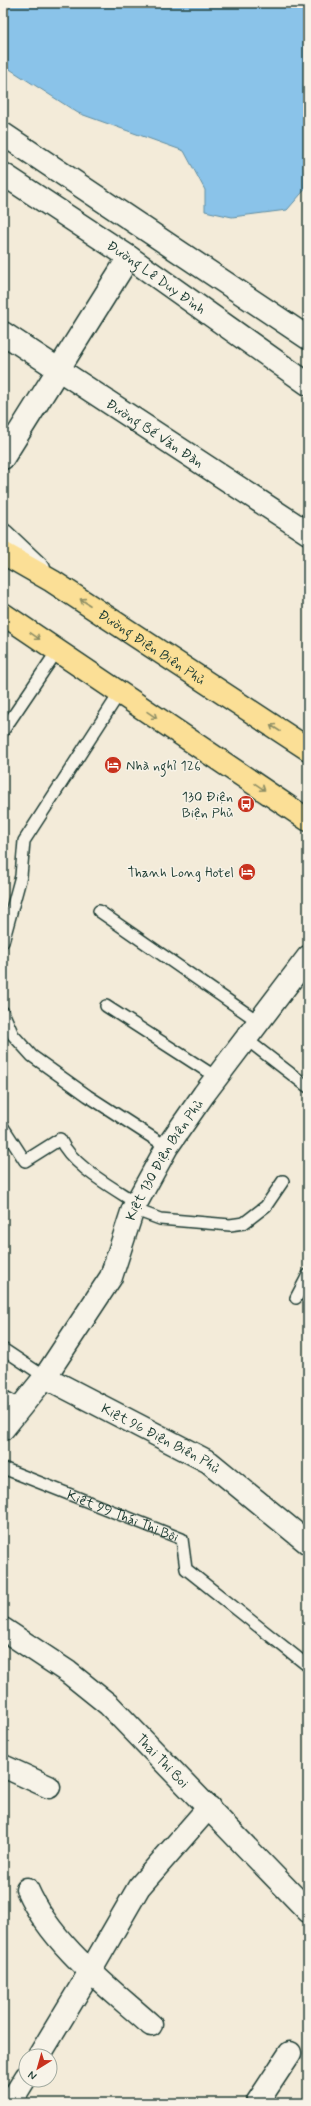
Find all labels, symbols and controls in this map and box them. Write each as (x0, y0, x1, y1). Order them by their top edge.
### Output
street label: Đường Lê Duy Đình (103, 237, 209, 319)
street label: Đường Bế Văn Đàn (102, 395, 207, 472)
one-way arrow (79, 598, 91, 606)
street label: Đường Điện Biên Phủ (94, 606, 209, 689)
one-way arrow (29, 632, 40, 640)
one-way arrow (146, 711, 157, 719)
one-way arrow (270, 723, 281, 732)
hotel icon: Nhà nghỉ 126 (103, 755, 123, 775)
place label: Nhà nghỉ 126 (126, 757, 201, 777)
one-way arrow (254, 784, 266, 792)
place label: 130 Điện Biện Phủ (182, 788, 233, 822)
bus stop icon: 130 Điện Biện Phủ (236, 794, 256, 814)
hotel icon: Thanh Long Hotel (237, 862, 257, 882)
place label: Thanh Long Hotel (128, 864, 234, 882)
street label: Kiệt 130 Điện Biên Phủ (122, 1096, 208, 1223)
street label: Kiệt 96 Điện Biên Phủ (98, 1400, 224, 1478)
street label: Kiệt 99 Thái Thị Bôi (64, 1486, 181, 1547)
street label: Thai Thi Boi (132, 1731, 192, 1792)
north arrow (18, 2048, 58, 2088)
text: N (25, 2067, 40, 2083)

